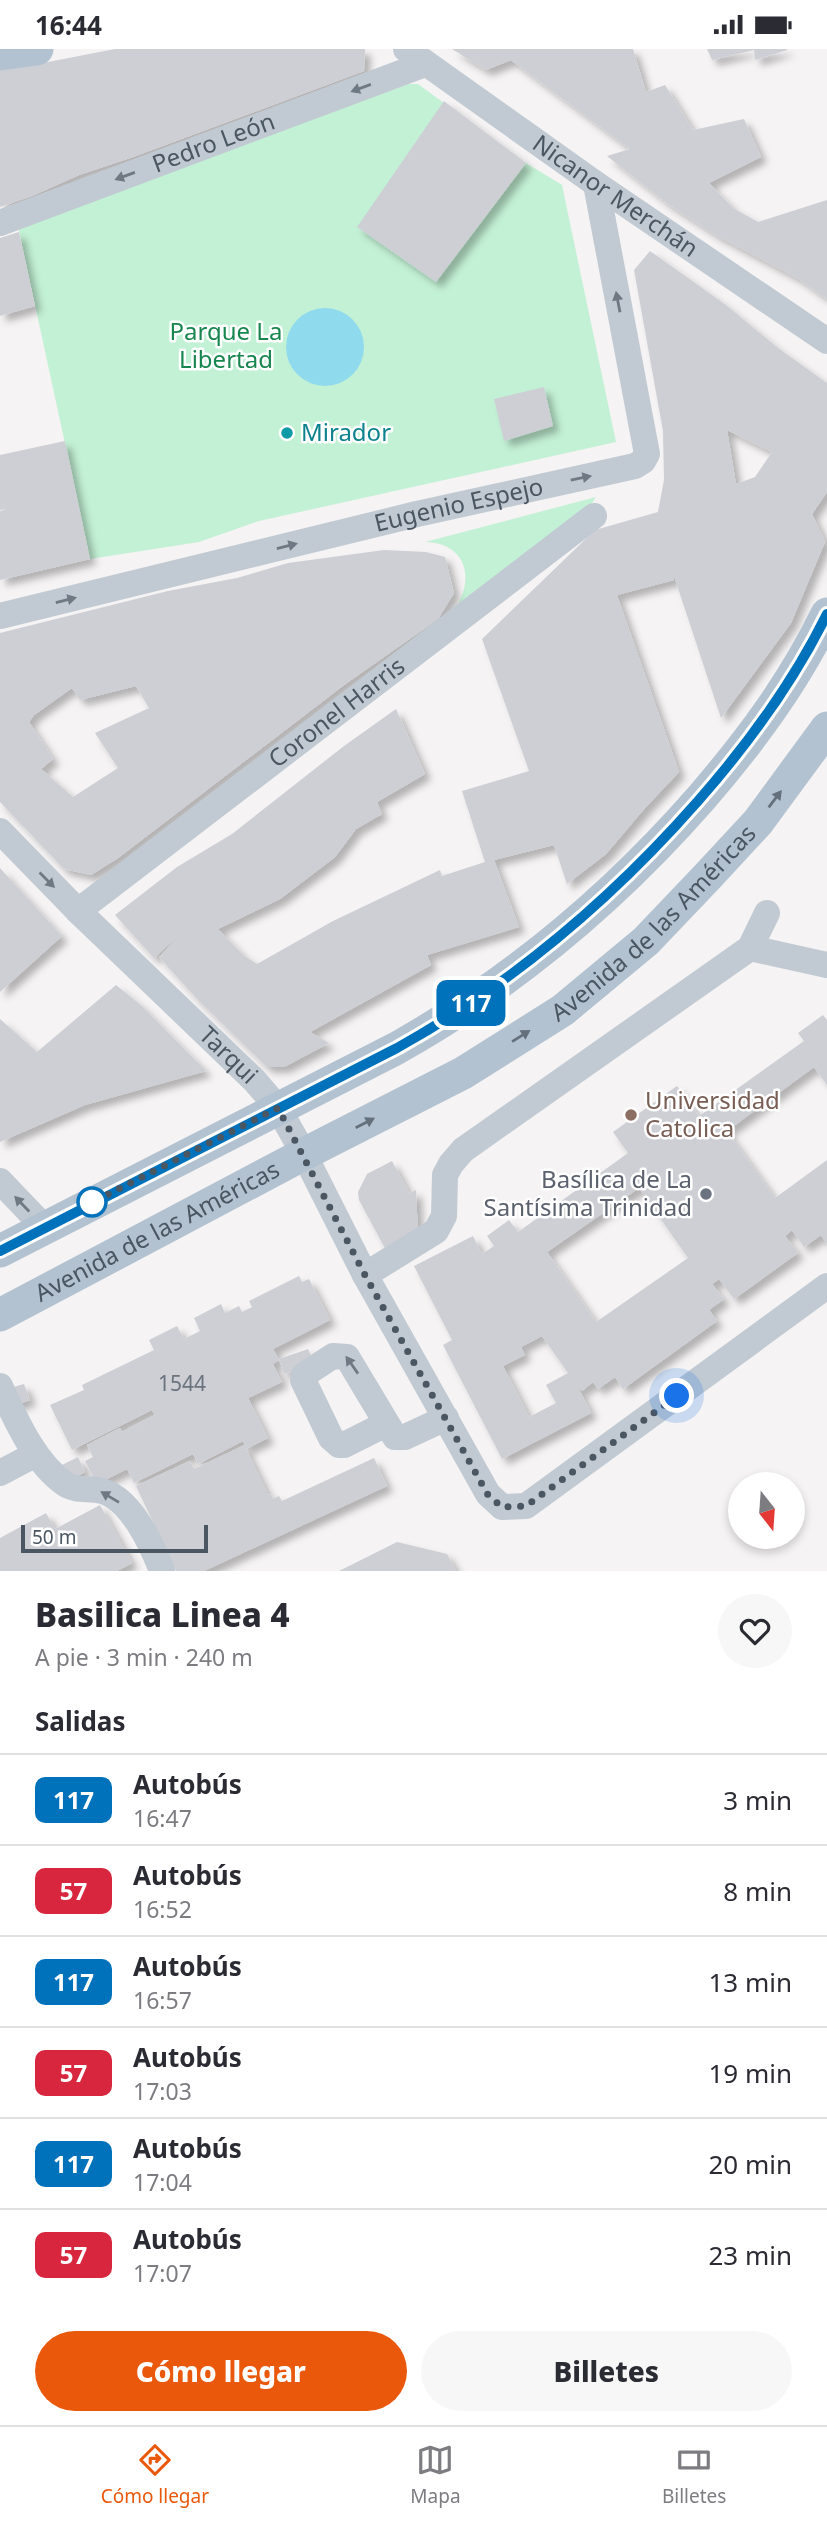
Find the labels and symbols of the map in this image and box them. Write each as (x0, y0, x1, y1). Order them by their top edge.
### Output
one-way arrow (350, 83, 371, 94)
street label: Pedro León (147, 104, 279, 180)
street label: Nicanor Merchán (527, 126, 705, 264)
one-way arrow (114, 171, 135, 182)
one-way arrow (612, 291, 623, 313)
park label: Parque La Libertad (170, 314, 282, 375)
place label: Mirador (301, 415, 391, 448)
marker: Mirador (279, 425, 295, 441)
street label: Eugenio Espejo (371, 469, 546, 539)
one-way arrow (570, 473, 592, 484)
one-way arrow (276, 540, 298, 551)
one-way arrow (55, 594, 77, 605)
street label: Coronel Harris (261, 649, 411, 774)
one-way arrow (768, 790, 783, 808)
street label: Avenida de las Américas (544, 817, 762, 1029)
one-way arrow (39, 871, 56, 888)
line badge: 117 (431, 980, 511, 1026)
street label: Tarqui (193, 1018, 266, 1090)
one-way arrow (511, 1030, 531, 1043)
place label: Universidad Catolica (645, 1083, 780, 1144)
marker: Universidad Catolica (623, 1107, 639, 1123)
one-way arrow (355, 1118, 375, 1129)
street label: Avenida de las Américas (28, 1152, 285, 1309)
place label: Basílica de La Santísima Trinidad (484, 1162, 692, 1223)
marker: Basílica de La Santísima Trinidad (698, 1186, 714, 1202)
unlabelled marker (77, 1187, 107, 1217)
one-way arrow (14, 1195, 31, 1212)
one-way arrow (345, 1356, 359, 1375)
house number: 1544 (158, 1369, 206, 1397)
your location (659, 1378, 694, 1413)
north arrow (728, 1472, 805, 1549)
one-way arrow (100, 1491, 120, 1504)
scale bar (21, 1522, 208, 1554)

